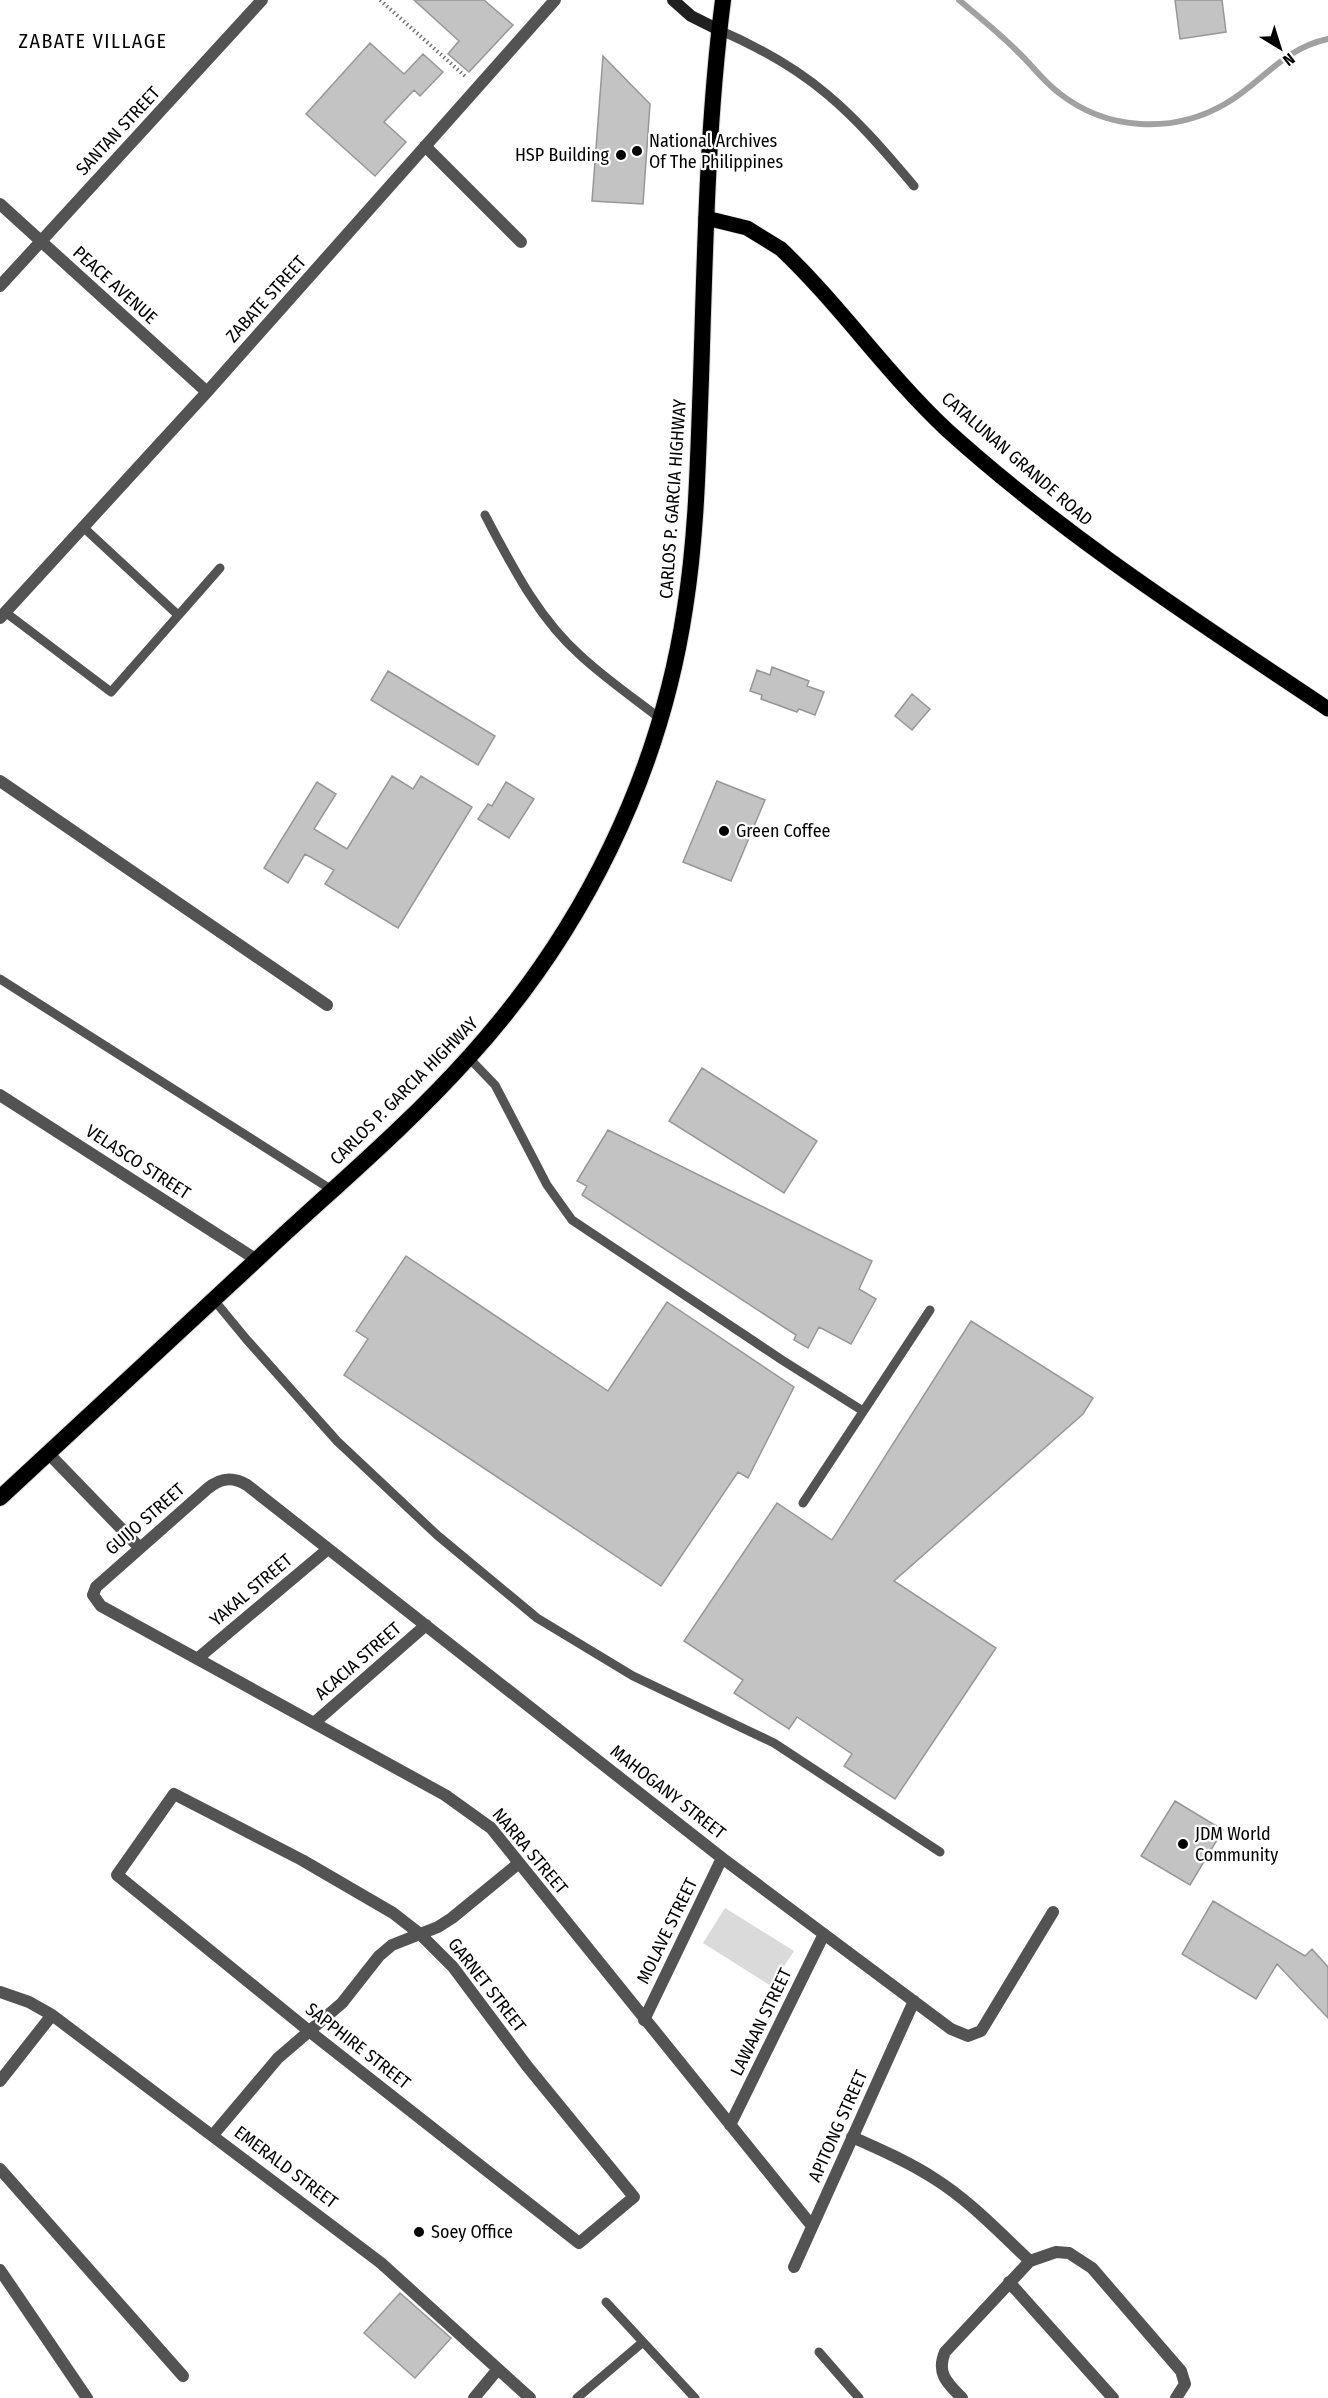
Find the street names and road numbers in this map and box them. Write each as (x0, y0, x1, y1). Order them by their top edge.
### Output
street label: SANTAN STREET (71, 82, 165, 180)
street label: PEACE AVENUE (68, 241, 162, 329)
street label: ZABATE STREET (221, 251, 311, 347)
street label: CATALUNAN GRANDE ROAD (937, 387, 1097, 531)
street label: CARLOS P. GARCIA HIGHWAY (655, 398, 691, 600)
street label: CARLOS P. GARCIA HIGHWAY (325, 1012, 483, 1170)
street label: VELASCO STREET (82, 1120, 195, 1204)
street label: GUIJO STREET (101, 1478, 190, 1559)
street label: YAKAL STREET (205, 1549, 297, 1631)
street label: ACACIA STREET (310, 1617, 406, 1704)
street label: MAHOGANY STREET (606, 1740, 731, 1844)
street label: NARRA STREET (488, 1803, 573, 1899)
street label: MOLAVE STREET (632, 1874, 702, 1987)
street label: GARNET STREET (443, 1934, 531, 2037)
street label: LAWAAN STREET (725, 1964, 797, 2079)
street label: SAPPHIRE STREET (301, 1998, 415, 2094)
street label: APITONG STREET (804, 2066, 873, 2185)
street label: EMERALD STREET (230, 2121, 342, 2213)

